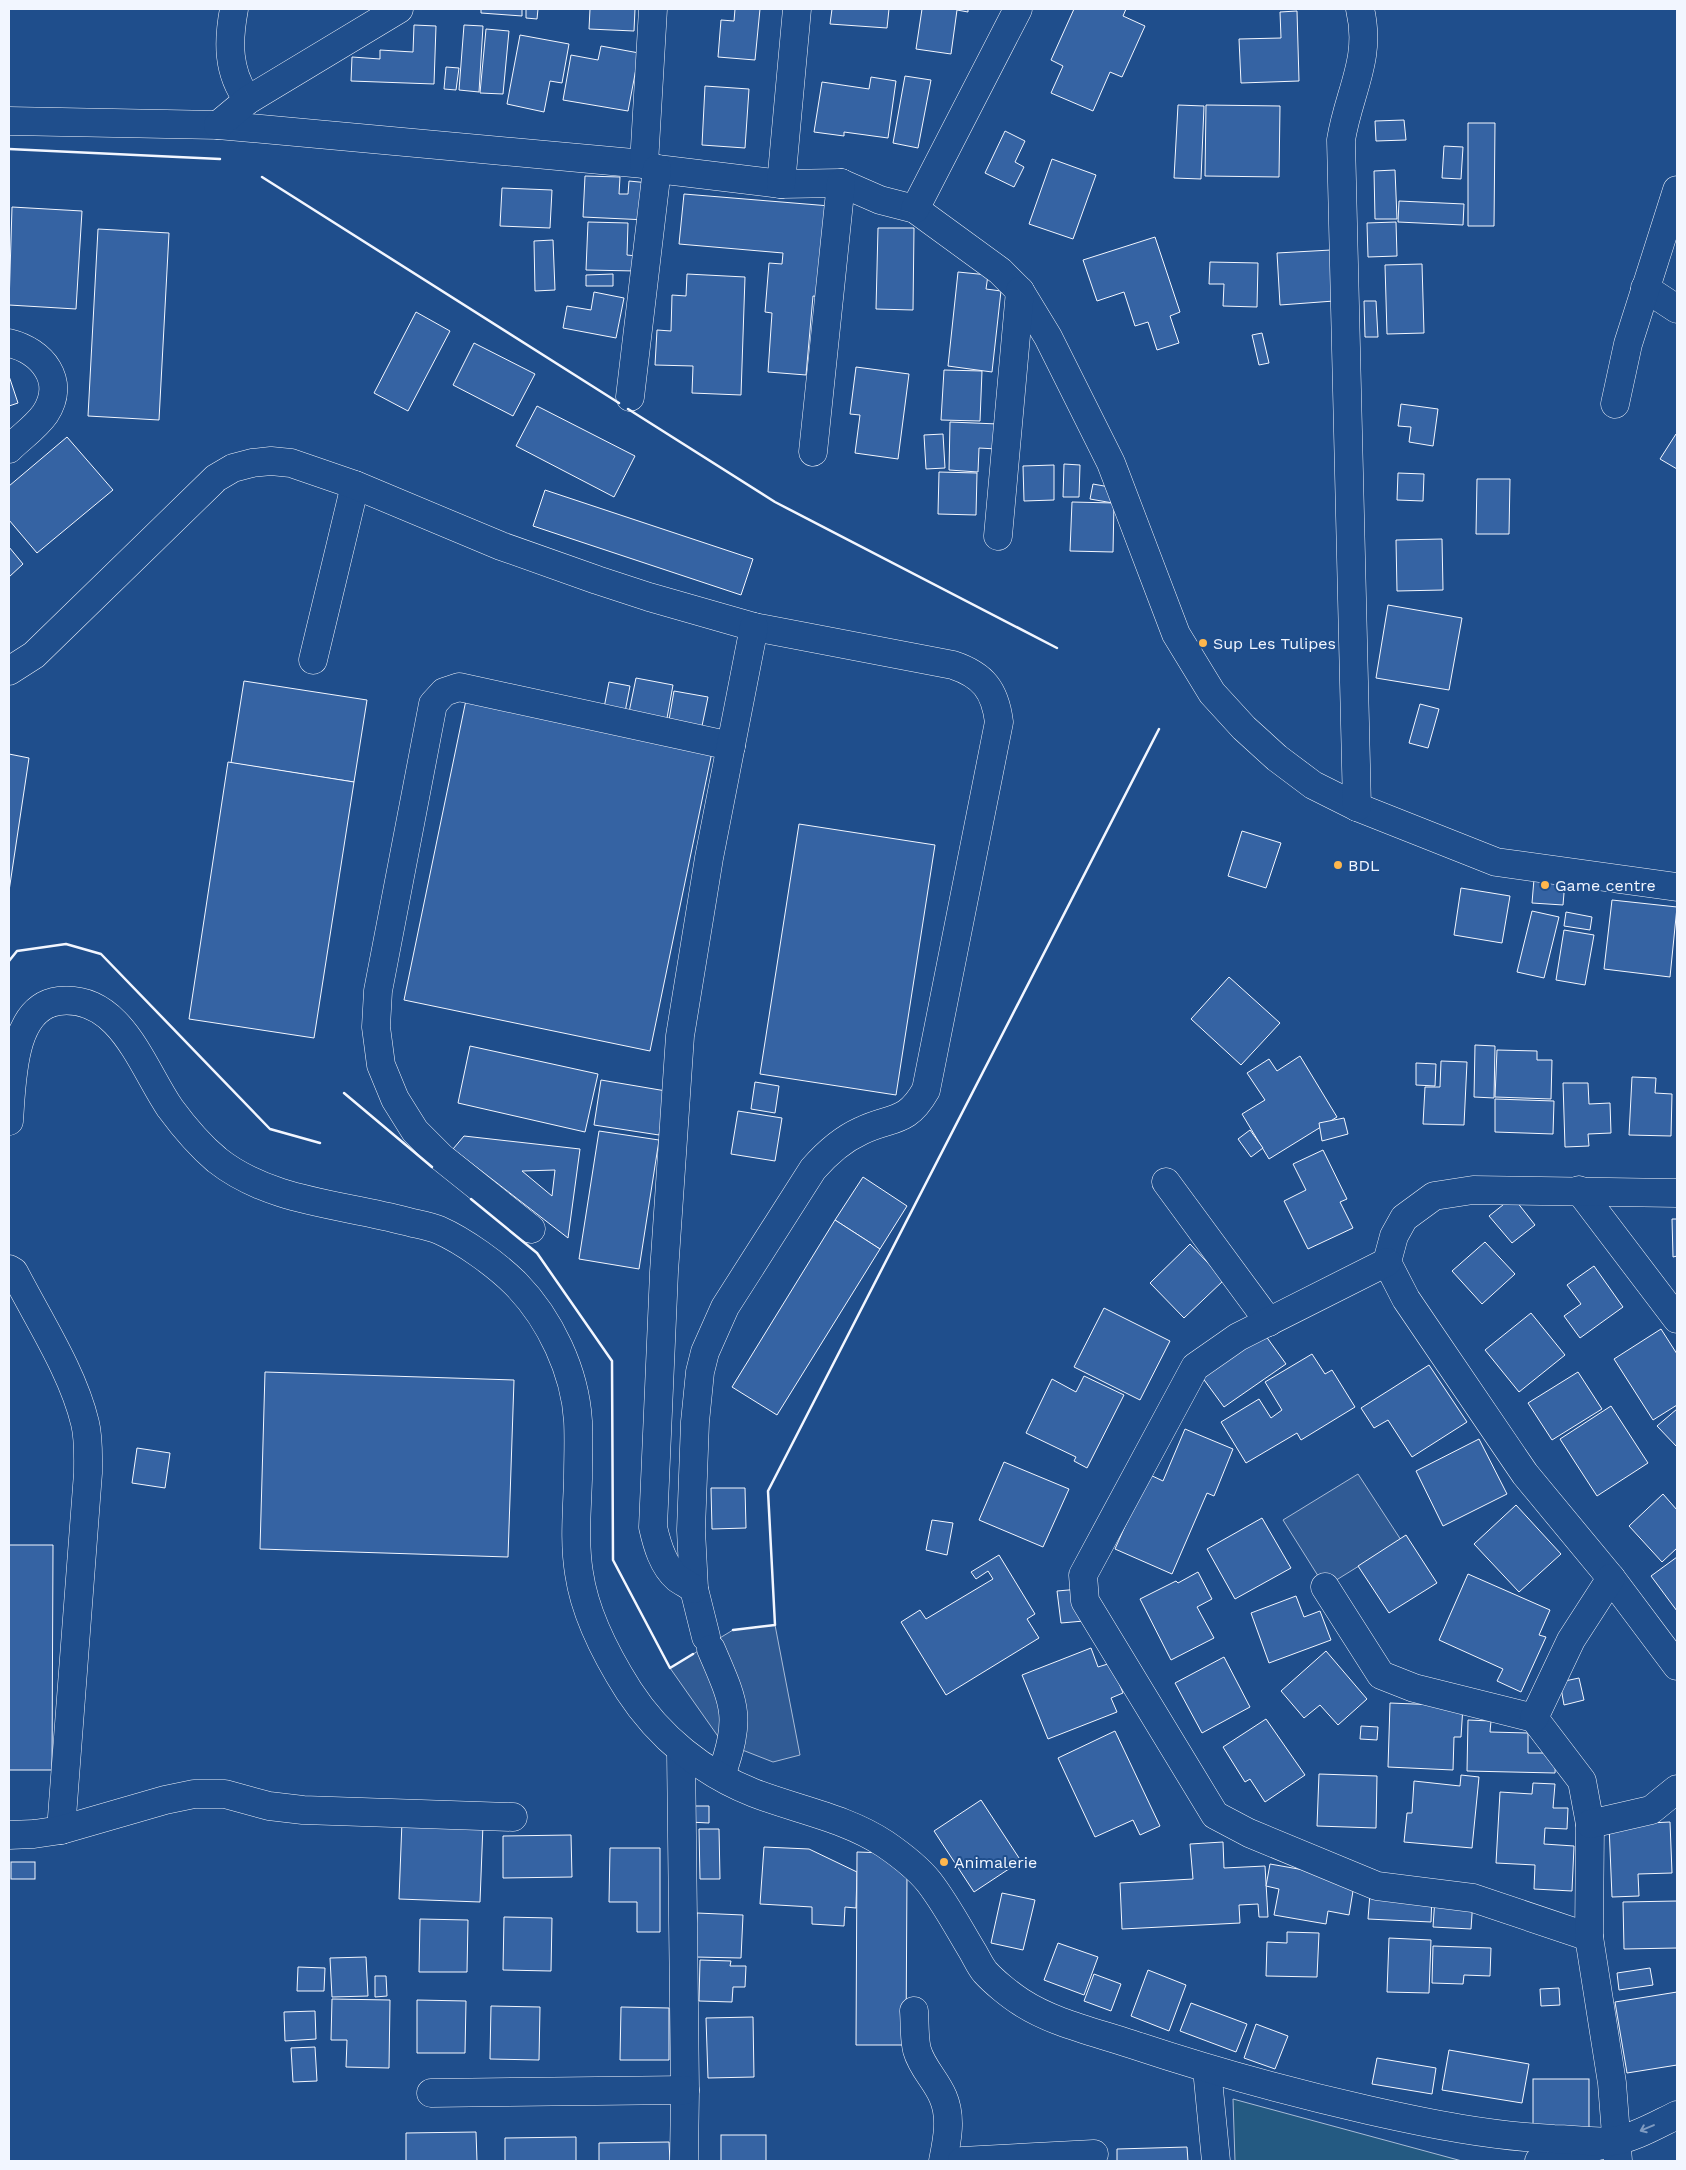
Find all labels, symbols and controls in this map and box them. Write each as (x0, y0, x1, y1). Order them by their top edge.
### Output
place label: Sup Les Tulipes (1213, 634, 1336, 653)
marker: Sup Les Tulipes (1197, 637, 1209, 649)
place label: BDL (1348, 856, 1380, 875)
marker: BDL (1332, 859, 1344, 871)
place label: Game centre (1555, 876, 1656, 895)
marker: Game centre (1539, 879, 1551, 891)
place label: Animalerie (954, 1853, 1037, 1872)
marker: Animalerie (938, 1856, 950, 1868)
one-way arrow (1640, 2124, 1655, 2134)

